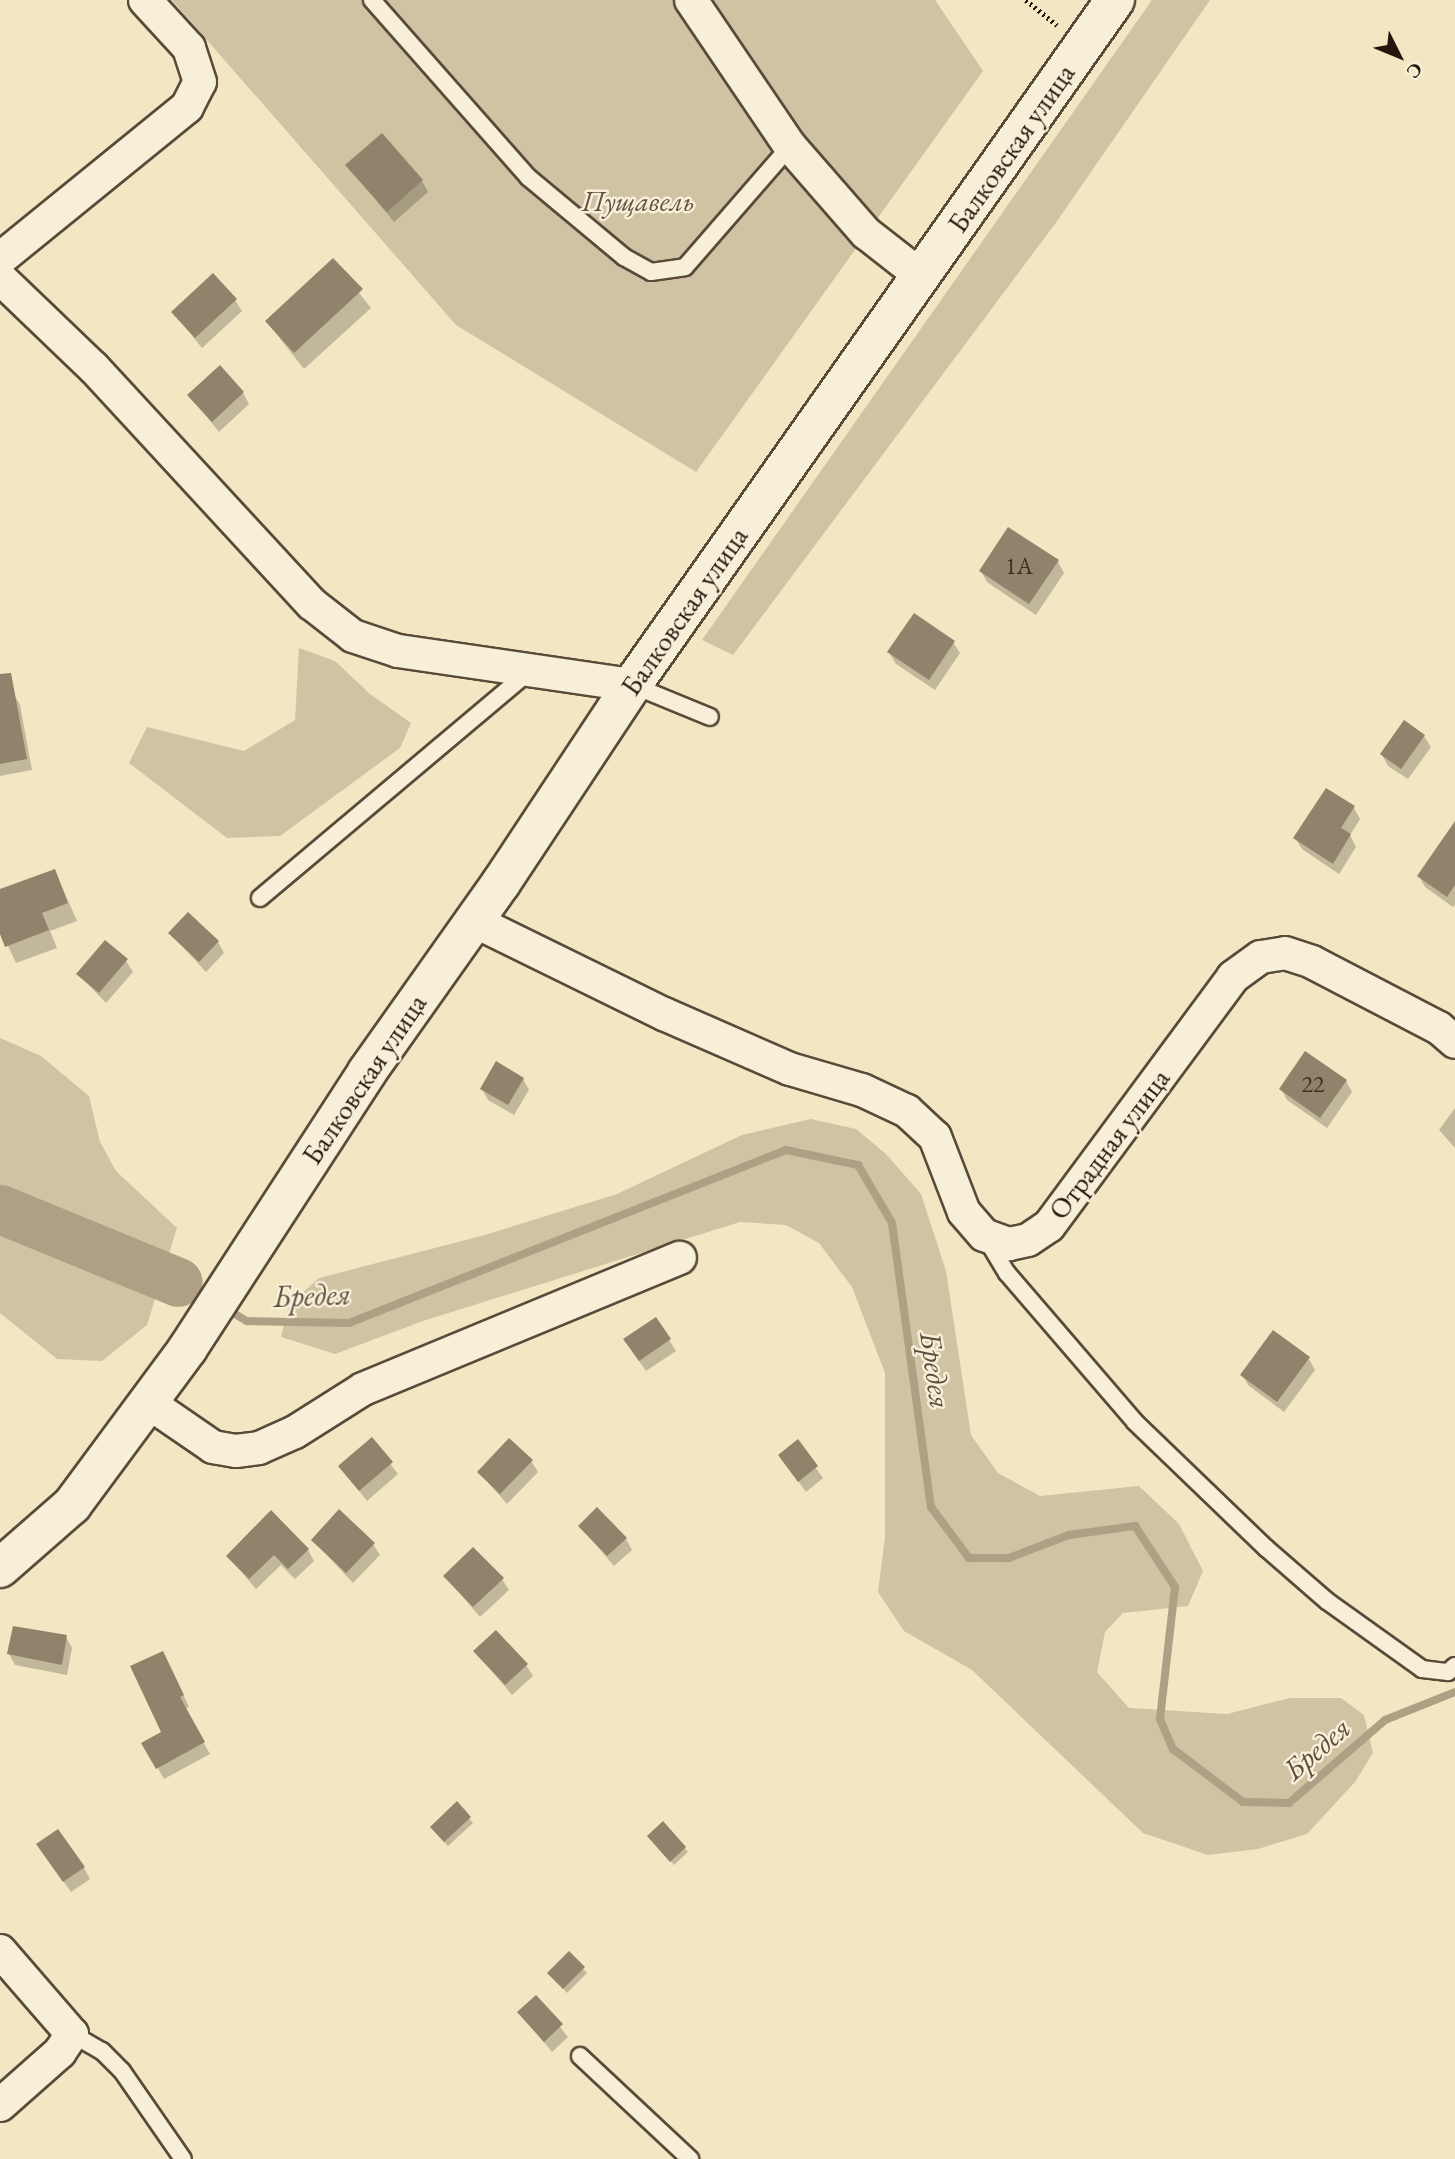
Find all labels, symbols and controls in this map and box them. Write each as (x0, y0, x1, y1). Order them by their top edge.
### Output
north arrow (1364, 21, 1434, 91)
street label: Балковская улица (940, 57, 1082, 239)
text: С (1401, 57, 1428, 84)
park label: Пущавель (582, 184, 694, 218)
street label: Балковская улица (613, 520, 755, 702)
house number: 1А (1005, 552, 1033, 580)
street label: Балковская улица (295, 987, 433, 1171)
street label: Отрадная улица (1041, 1062, 1177, 1226)
house number: 22 (1301, 1070, 1325, 1098)
water label: Бредея (273, 1277, 351, 1315)
water label: Бредея (912, 1329, 958, 1411)
water label: Бредея (1276, 1710, 1358, 1788)

